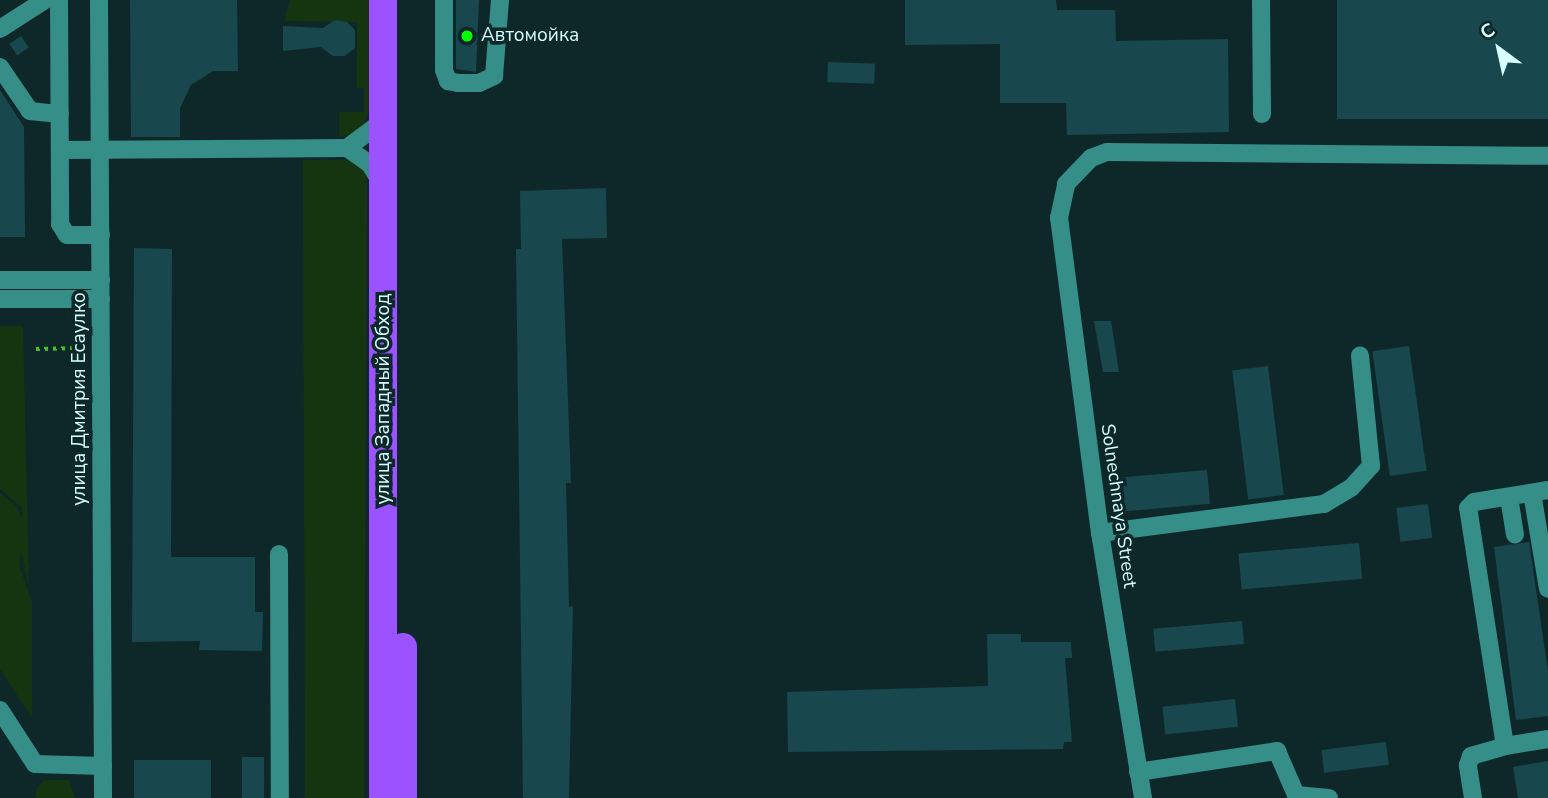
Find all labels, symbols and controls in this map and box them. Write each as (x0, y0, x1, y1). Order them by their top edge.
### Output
north arrow (1464, 14, 1534, 84)
text: С (1475, 17, 1500, 46)
place label: Автомойка (481, 25, 579, 47)
marker: Автомойка (459, 28, 475, 44)
street label: улица Дмитрия Есаулко (69, 292, 91, 506)
street label: улица Западный Обход (373, 294, 395, 504)
street label: Solnechnaya Street (1095, 422, 1141, 590)

